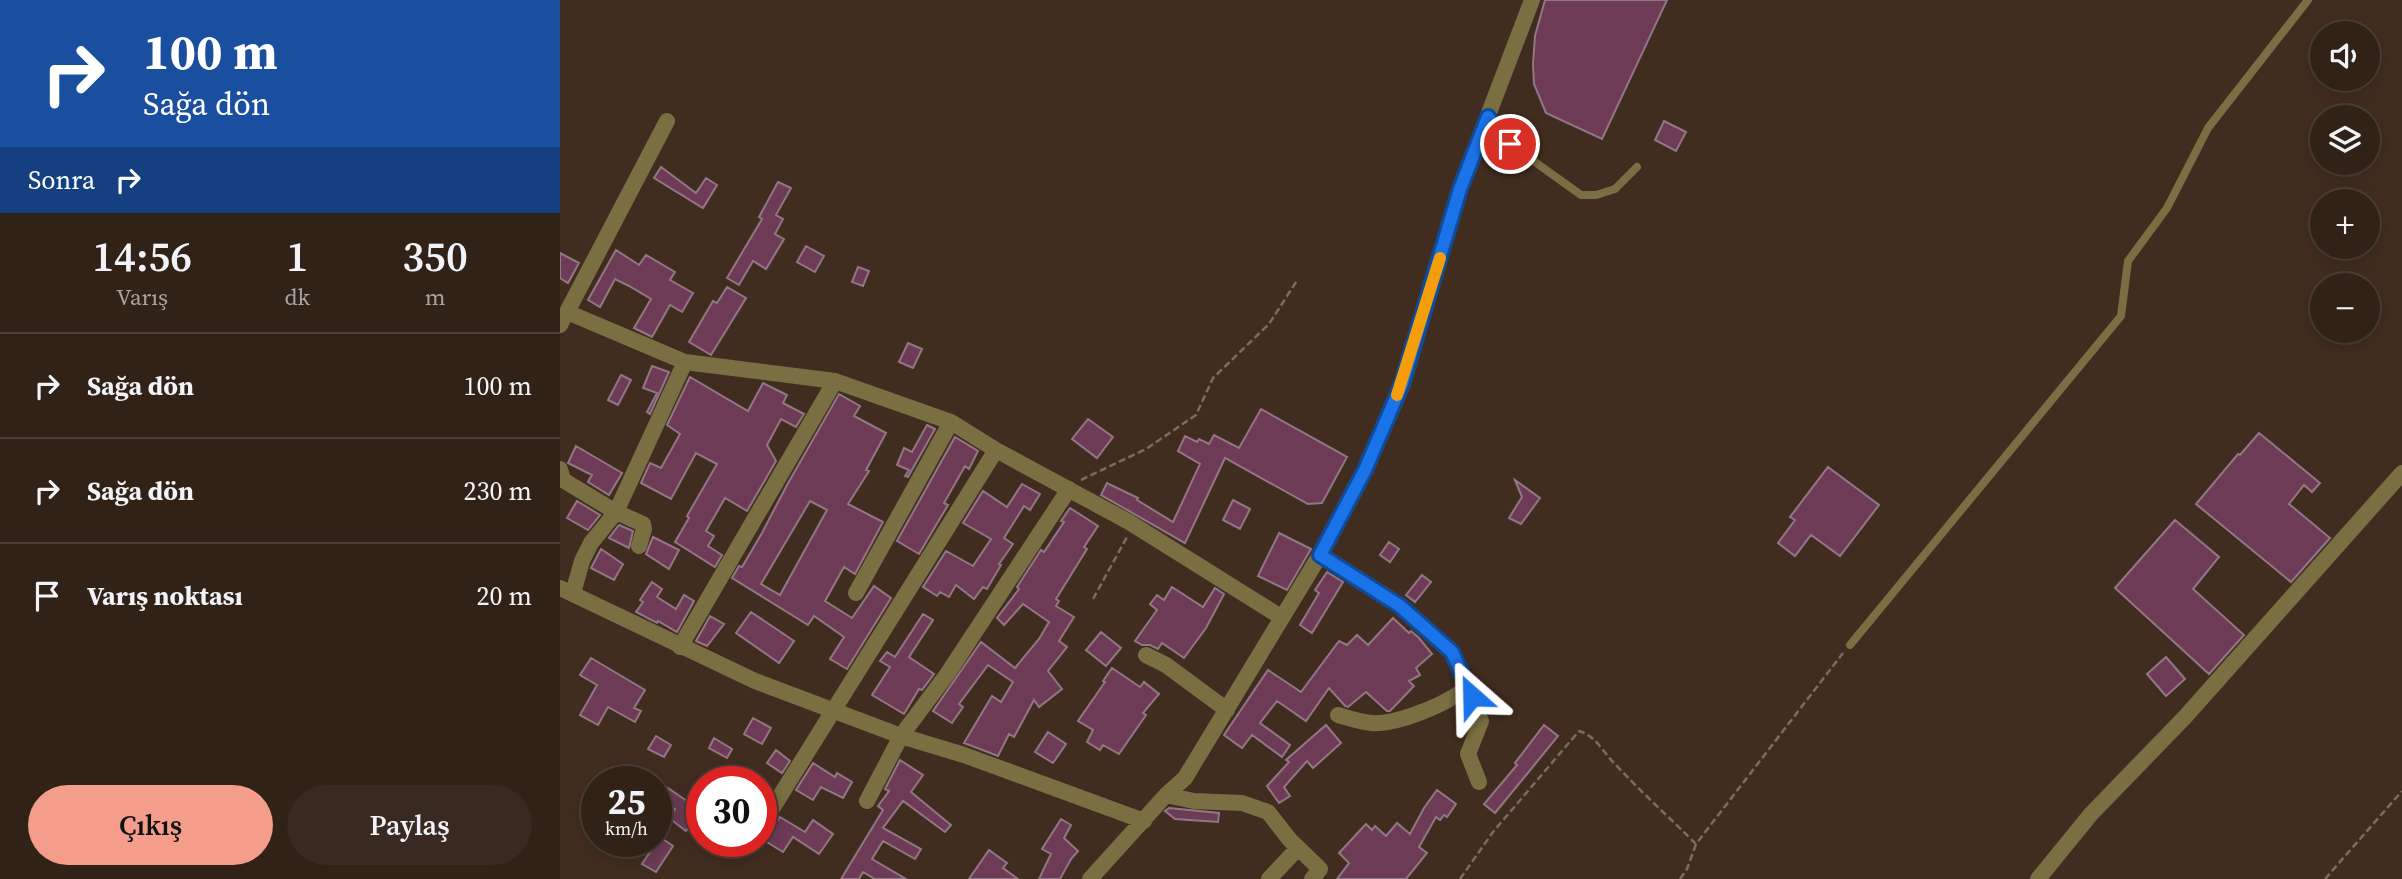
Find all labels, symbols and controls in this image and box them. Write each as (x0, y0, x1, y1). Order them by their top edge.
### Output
text: 100 m (143, 18, 278, 85)
map controls (2310, 21, 2380, 343)
button: sound (2310, 21, 2380, 91)
icon: right (28, 28, 119, 119)
text: Sağa dön (143, 82, 270, 126)
button: layers (2310, 105, 2380, 175)
pin (1480, 114, 1540, 174)
icon: arrive (1491, 125, 1529, 163)
icon: right (109, 161, 147, 199)
text: Sonra (28, 162, 95, 198)
button: + (2310, 189, 2380, 259)
text: 14:56 (92, 227, 192, 285)
text: 1 (286, 227, 308, 285)
text: 350 (402, 227, 468, 285)
button: − (2310, 273, 2380, 343)
text: Varış (116, 281, 168, 313)
text: dk (284, 281, 310, 313)
text: m (425, 281, 445, 313)
icon: right (28, 367, 66, 405)
text: Sağa dön (87, 368, 194, 404)
text: 100 m (464, 368, 532, 404)
icon: right (28, 472, 66, 510)
text: Sağa dön (87, 473, 194, 509)
text: 230 m (464, 473, 532, 509)
icon: arrive (28, 577, 66, 615)
text: Varış noktası (87, 578, 243, 614)
text: 20 m (477, 578, 532, 614)
position arrow (1435, 659, 1509, 733)
speed limit sign: 30 (686, 766, 777, 857)
text: 25 (608, 778, 645, 826)
button: Çıkış (28, 785, 273, 865)
button: Paylaş (287, 785, 532, 865)
text: km/h (605, 816, 648, 841)

